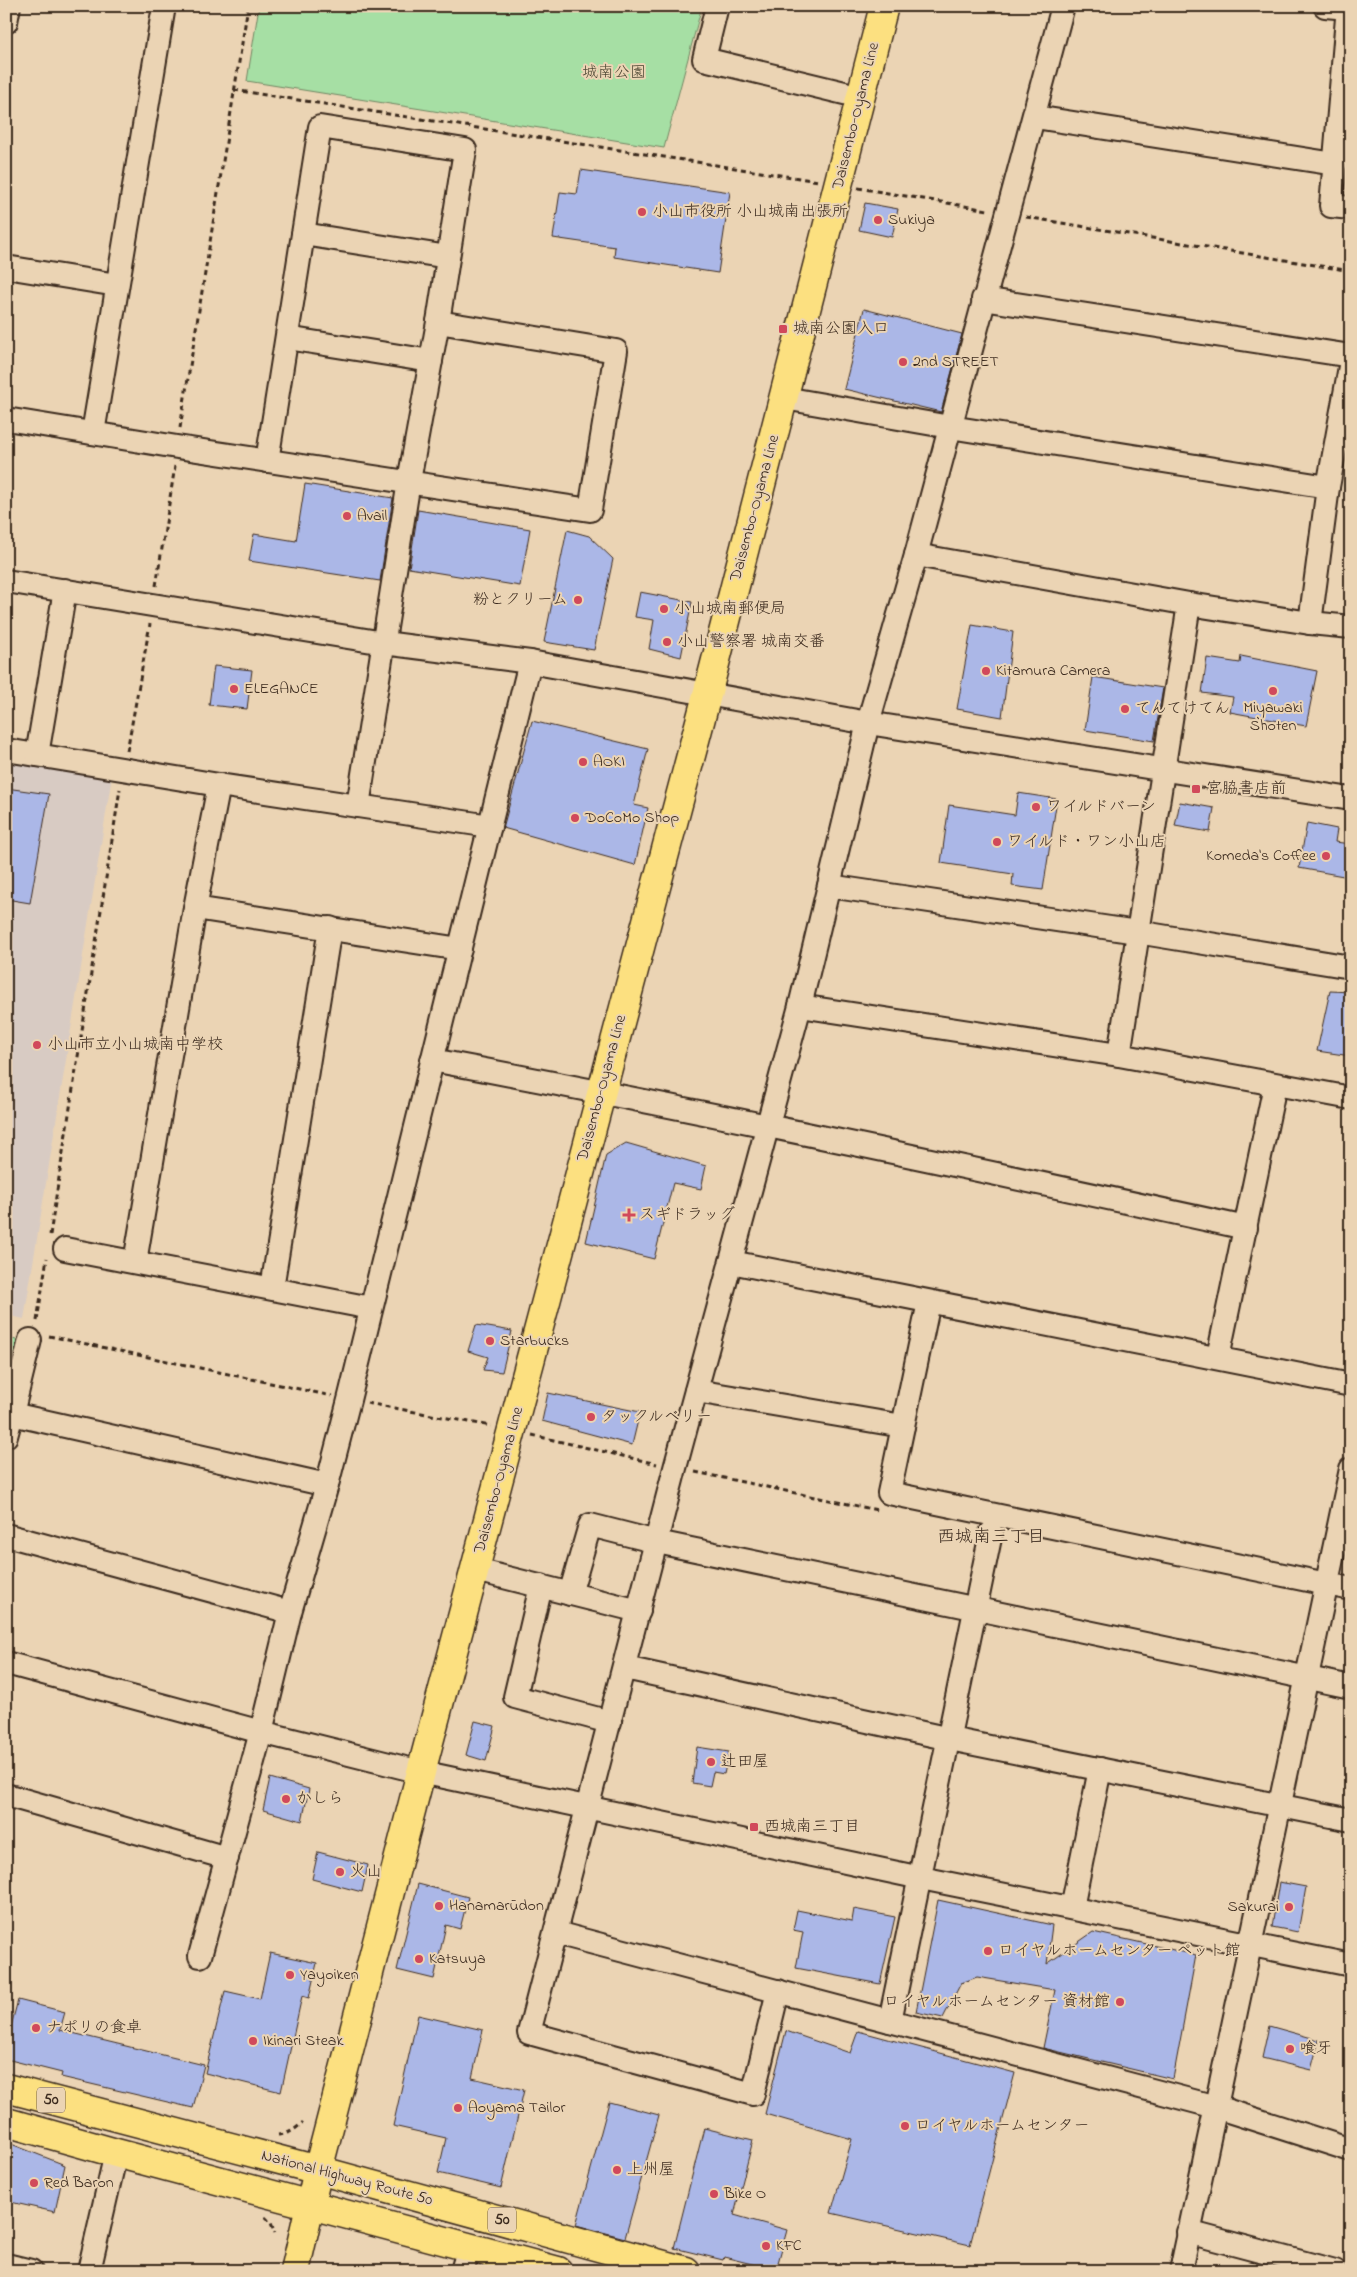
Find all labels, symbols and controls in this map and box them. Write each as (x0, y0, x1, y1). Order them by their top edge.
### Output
street label: Daisembo-Oyama Line (826, 39, 886, 193)
park label: 城南公園 (582, 61, 646, 85)
place label: 小山市役所 小山城南出張所 (652, 200, 848, 224)
marker: 小山市役所 小山城南出張所 (636, 206, 648, 218)
place label: Sukiya (888, 208, 935, 232)
marker: Sukiya (872, 214, 884, 226)
place label: 城南公園入口 (793, 317, 889, 341)
marker: 城南公園入口 (777, 323, 789, 335)
place label: 2nd STREET (913, 350, 999, 374)
marker: 2nd STREET (897, 356, 909, 368)
street label: Daisembo-Oyama Line (724, 431, 786, 585)
place label: Avail (357, 504, 388, 528)
marker: Avail (341, 510, 353, 522)
place label: 粉とクリーム (473, 588, 568, 612)
marker: 粉とクリーム (572, 594, 584, 606)
place label: 小山城南郵便局 (674, 597, 786, 621)
marker: 小山城南郵便局 (658, 603, 670, 615)
place label: 小山警察署 城南交番 (677, 630, 825, 654)
marker: 小山警察署 城南交番 (661, 636, 673, 648)
place label: Kitamura Camera (996, 659, 1110, 683)
marker: Kitamura Camera (980, 665, 992, 677)
place label: ELEGANCE (244, 677, 318, 701)
marker: ELEGANCE (228, 683, 240, 695)
marker: Miyawaki Shoten (1267, 685, 1279, 697)
place label: Miyawaki Shoten (1243, 696, 1303, 738)
place label: てんてけてん (1135, 697, 1230, 721)
marker: てんてけてん (1119, 703, 1131, 715)
place label: AOKI (593, 750, 625, 774)
marker: AOKI (577, 756, 589, 768)
place label: 宮脇書店前 (1206, 777, 1286, 801)
marker: 宮脇書店前 (1190, 783, 1202, 795)
place label: ワイルドバーン (1046, 795, 1156, 819)
marker: ワイルドバーン (1030, 801, 1042, 813)
place label: DoCoMo Shop (584, 806, 679, 830)
marker: DoCoMo Shop (569, 812, 581, 824)
place label: ワイルド・ワン小山店 (1007, 830, 1166, 854)
marker: ワイルド・ワン小山店 (991, 836, 1003, 848)
place label: Komeda's Coffee (1206, 844, 1317, 868)
marker: Komeda's Coffee (1320, 850, 1332, 862)
street label: Daisembo-Oyama Line (571, 1011, 633, 1165)
place label: 小山市立小山城南中学校 (47, 1033, 223, 1057)
marker: 小山市立小山城南中学校 (31, 1039, 43, 1051)
place label: スギドラッグ (639, 1203, 735, 1227)
marker: スギドラッグ (623, 1209, 635, 1221)
place label: Starbucks (500, 1329, 569, 1353)
marker: Starbucks (484, 1335, 496, 1347)
street label: Daisembo-Oyama Line (468, 1403, 530, 1557)
place label: タックルベリー (601, 1405, 712, 1429)
marker: タックルベリー (585, 1411, 597, 1423)
district label: 西城南三丁目 (937, 1525, 1045, 1551)
place label: 辻田屋 (721, 1750, 769, 1774)
marker: 辻田屋 (705, 1756, 717, 1768)
place label: かしら (296, 1787, 344, 1811)
marker: かしら (280, 1793, 292, 1805)
place label: 西城南三丁目 (764, 1815, 860, 1839)
marker: 西城南三丁目 (748, 1821, 760, 1833)
place label: 火山 (350, 1860, 382, 1884)
marker: 火山 (334, 1866, 346, 1878)
place label: Hanamarūdon (449, 1894, 544, 1918)
place label: Sakurai (1227, 1895, 1279, 1919)
marker: Hanamarūdon (433, 1900, 445, 1912)
marker: Sakurai (1283, 1901, 1295, 1913)
place label: ロイヤルホームセンター ペット館 (998, 1939, 1240, 1963)
marker: ロイヤルホームセンター ペット館 (982, 1945, 994, 1957)
place label: Katsuya (429, 1947, 486, 1971)
marker: Katsuya (413, 1953, 425, 1965)
place label: Yayoiken (300, 1963, 359, 1987)
marker: Yayoiken (284, 1969, 296, 1981)
place label: ロイヤルホームセンター 資材館 (884, 1990, 1110, 2014)
marker: ロイヤルホームセンター 資材館 (1114, 1996, 1126, 2008)
place label: ナポリの食卓 (46, 2016, 142, 2040)
marker: ナポリの食卓 (30, 2022, 42, 2034)
place label: Ikinari Steak (263, 2029, 344, 2053)
marker: Ikinari Steak (247, 2035, 259, 2047)
place label: 喰牙 (1300, 2037, 1332, 2061)
marker: 喰牙 (1284, 2043, 1296, 2055)
road number: 50 (37, 2088, 65, 2112)
place label: Aoyama Tailor (468, 2096, 565, 2120)
marker: Aoyama Tailor (452, 2102, 464, 2114)
place label: ロイヤルホームセンター (915, 2114, 1089, 2138)
marker: ロイヤルホームセンター (899, 2120, 911, 2132)
street label: National Highway Route 50 (259, 2144, 435, 2212)
place label: 上州屋 (627, 2158, 675, 2182)
marker: 上州屋 (611, 2164, 623, 2176)
place label: Red Baron (44, 2171, 114, 2195)
marker: Red Baron (28, 2177, 40, 2189)
place label: Bike O (723, 2182, 766, 2206)
marker: Bike O (708, 2188, 720, 2200)
road number: 50 (488, 2208, 516, 2232)
place label: KFC (776, 2234, 802, 2258)
marker: KFC (760, 2240, 772, 2252)

